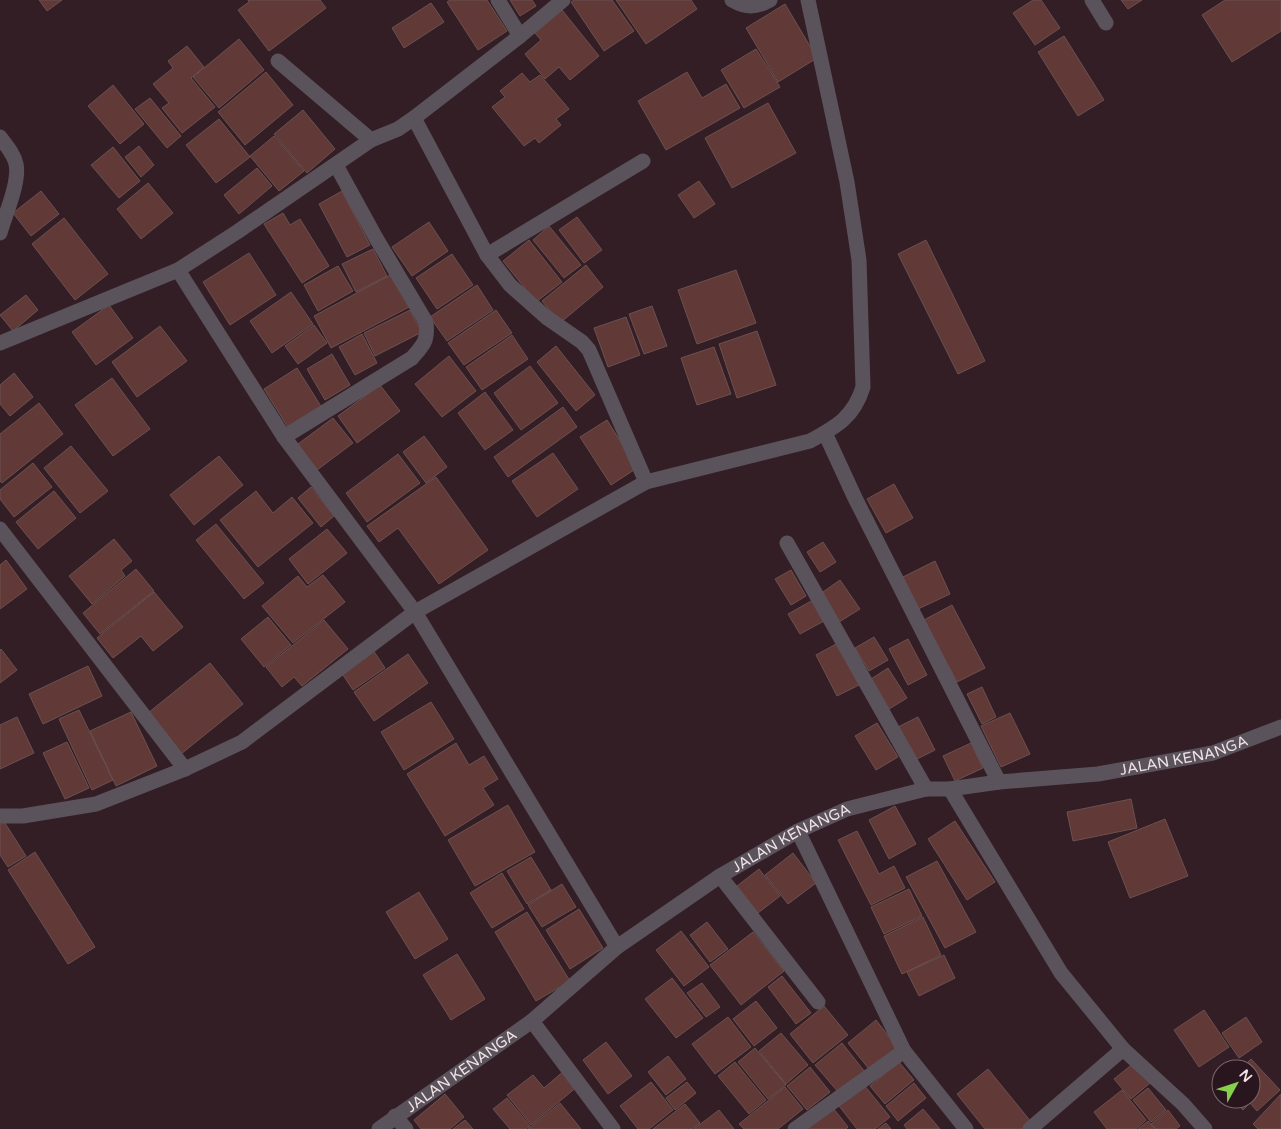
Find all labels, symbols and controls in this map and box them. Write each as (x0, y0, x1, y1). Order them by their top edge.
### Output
street label: JALAN KENANGA (1118, 732, 1250, 779)
street label: JALAN KENANGA (729, 800, 853, 876)
street label: JALAN KENANGA (403, 1026, 520, 1116)
north arrow (1211, 1059, 1261, 1109)
text: N (1235, 1066, 1256, 1086)

